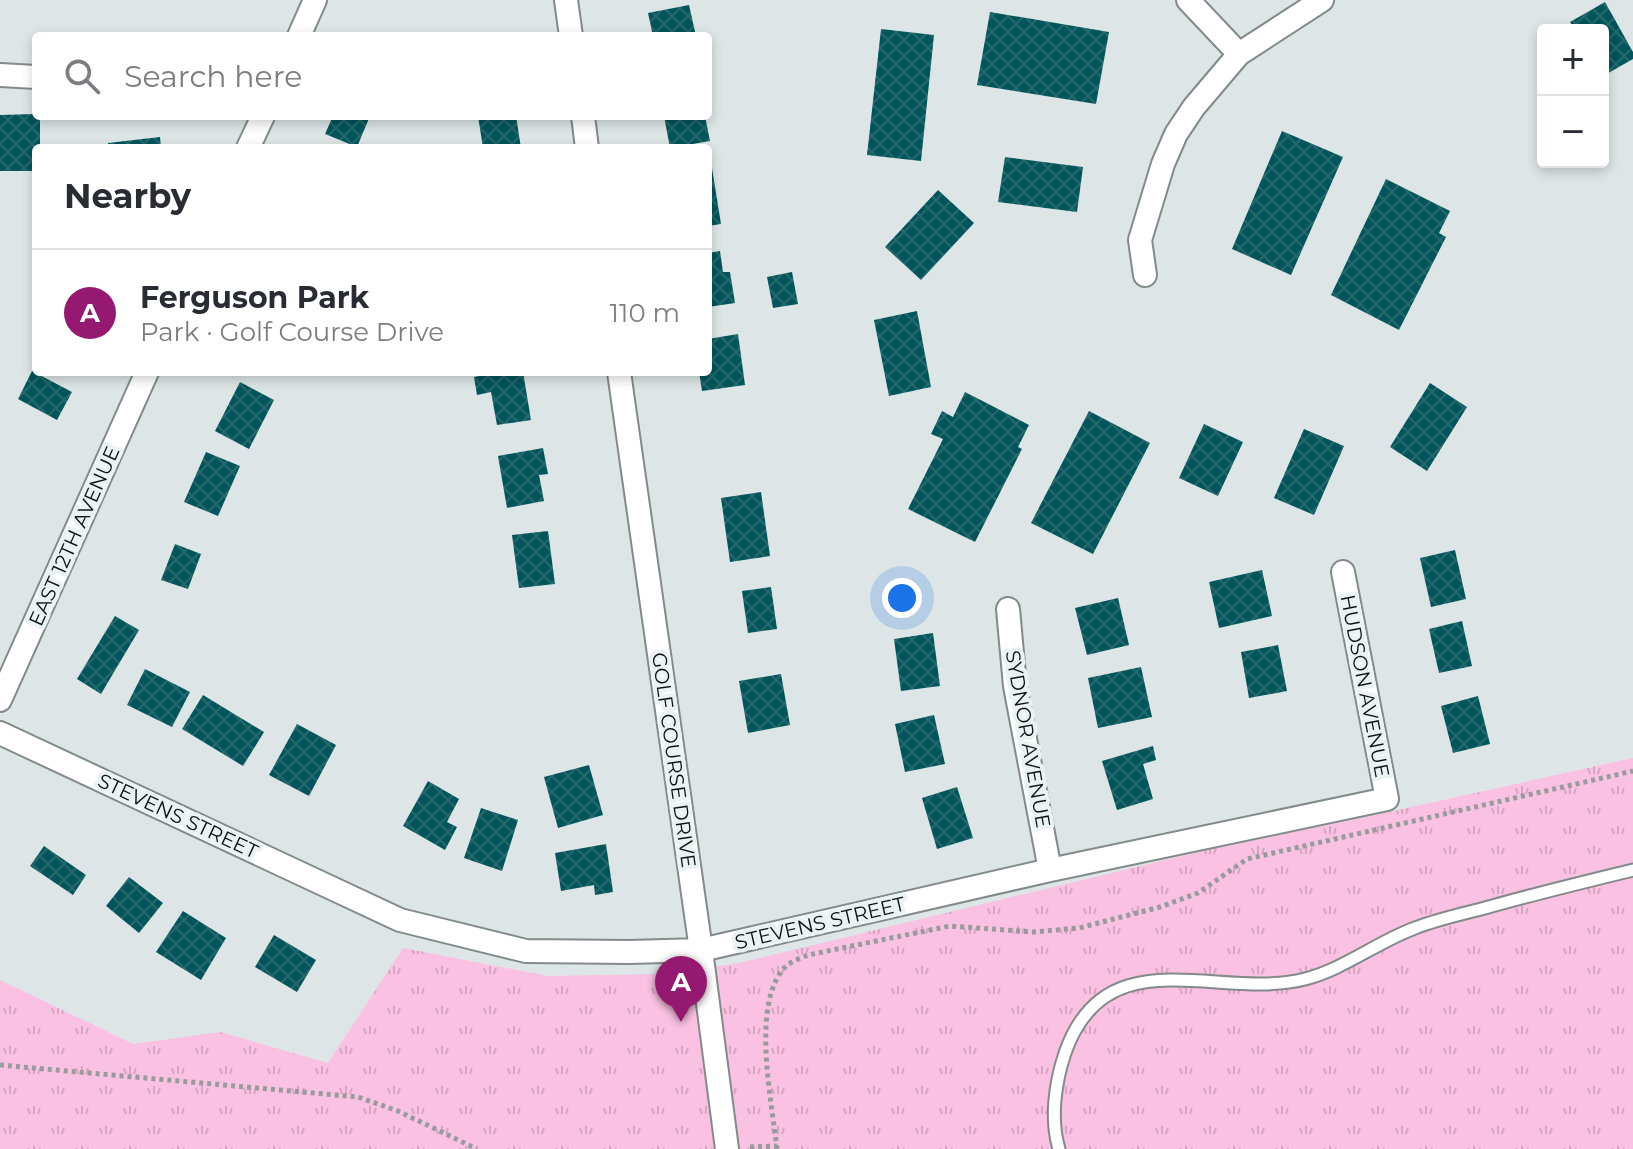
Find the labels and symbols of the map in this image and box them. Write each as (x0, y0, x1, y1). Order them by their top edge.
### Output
street label: EAST 12TH AVENUE (24, 442, 124, 630)
your location (882, 578, 922, 618)
street label: HUDSON AVENUE (1336, 593, 1394, 779)
street label: SYDNOR AVENUE (1001, 648, 1055, 830)
street label: GOLF COURSE DRIVE (647, 651, 701, 869)
street label: STEVENS STREET (94, 768, 262, 864)
street label: STEVENS STREET (733, 892, 908, 954)
pin: A (655, 956, 707, 1022)

